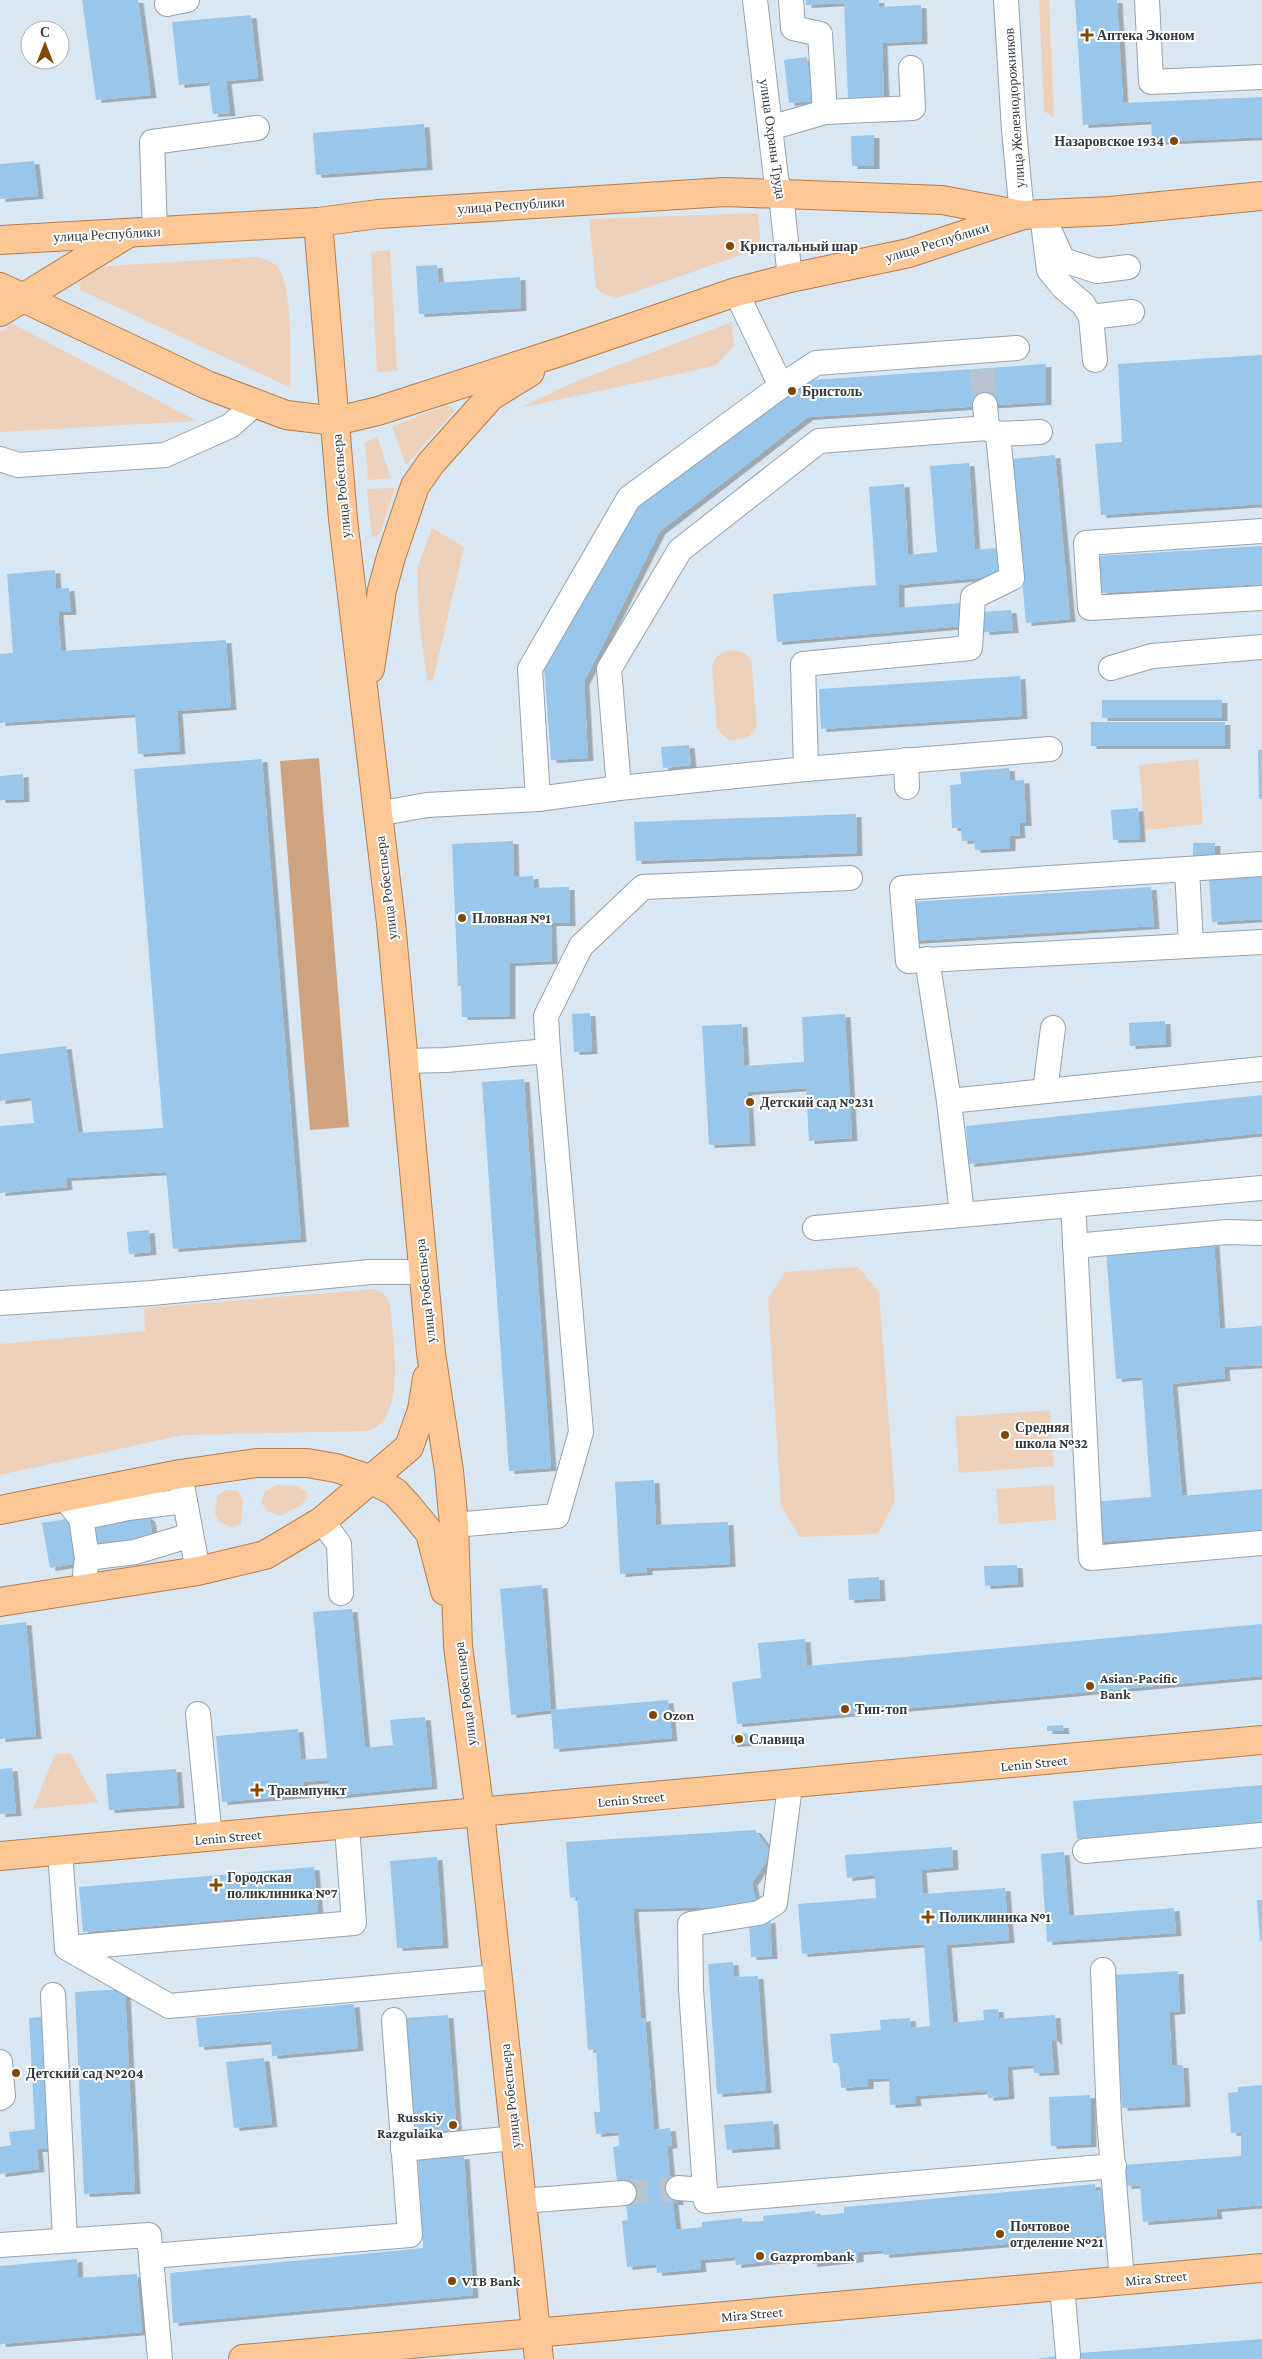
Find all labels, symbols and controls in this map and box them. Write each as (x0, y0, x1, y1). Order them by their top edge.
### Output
north arrow (20, 20, 70, 70)
text: С (40, 24, 50, 40)
street label: улица Железнодорожников (1000, 27, 1028, 189)
place label: Аптека Эконом (1097, 27, 1195, 43)
marker: Аптека Эконом (1081, 29, 1093, 41)
street label: улица Охраны Труда (757, 78, 789, 201)
place label: Назаровское 1934 (1054, 133, 1164, 149)
marker: Назаровское 1934 (1168, 135, 1180, 147)
street label: улица Республики (457, 193, 566, 217)
street label: улица Республики (883, 218, 991, 265)
street label: улица Республики (53, 223, 162, 245)
place label: Кристальный шар (740, 238, 858, 254)
marker: Кристальный шар (724, 240, 736, 252)
place label: Бристоль (802, 383, 863, 399)
marker: Бристоль (786, 385, 798, 397)
street label: улица Робеспьера (328, 432, 354, 539)
street label: улица Робеспьера (372, 834, 400, 941)
place label: Пловная №1 (472, 910, 551, 926)
marker: Пловная №1 (456, 912, 468, 924)
place label: Детский сад №231 (760, 1094, 874, 1110)
marker: Детский сад №231 (744, 1096, 756, 1108)
street label: улица Робеспьера (411, 1237, 438, 1344)
place label: Средняя школа №32 (1015, 1419, 1088, 1451)
marker: Средняя школа №32 (999, 1429, 1011, 1441)
street label: улица Робеспьера (451, 1640, 479, 1747)
place label: Asian-Pacific Bank (1099, 1670, 1178, 1702)
marker: Asian-Pacific Bank (1084, 1680, 1096, 1692)
place label: Тип-топ (855, 1701, 907, 1717)
marker: Тип-топ (839, 1703, 851, 1715)
place label: Ozon (663, 1707, 694, 1723)
marker: Ozon (647, 1709, 659, 1721)
place label: Славица (749, 1731, 805, 1747)
marker: Славица (733, 1733, 745, 1745)
street label: Lenin Street (1000, 1751, 1069, 1774)
place label: Травмпункт (268, 1782, 347, 1798)
marker: Травмпункт (250, 1783, 264, 1797)
street label: Lenin Street (597, 1788, 666, 1810)
street label: Lenin Street (194, 1826, 263, 1848)
place label: Городская поликлиника №7 (227, 1869, 338, 1901)
marker: Городская поликлиника №7 (209, 1878, 223, 1892)
place label: Поликлиника №1 (939, 1909, 1051, 1925)
marker: Поликлиника №1 (921, 1910, 935, 1924)
street label: улица Робеспьера (496, 2042, 523, 2149)
place label: Детский сад №204 (26, 2065, 144, 2081)
marker: Детский сад №204 (10, 2067, 22, 2079)
place label: Russkiy Razgulaika (377, 2109, 443, 2141)
marker: Russkiy Razgulaika (447, 2119, 459, 2131)
place label: Почтовое отделение №21 (1010, 2218, 1103, 2250)
marker: Почтовое отделение №21 (994, 2228, 1006, 2240)
place label: Gazprombank (770, 2248, 855, 2264)
marker: Gazprombank (754, 2250, 766, 2262)
street label: Mira Street (1124, 2267, 1188, 2289)
place label: VTB Bank (461, 2273, 521, 2289)
marker: VTB Bank (446, 2275, 458, 2287)
street label: Mira Street (720, 2303, 784, 2325)

